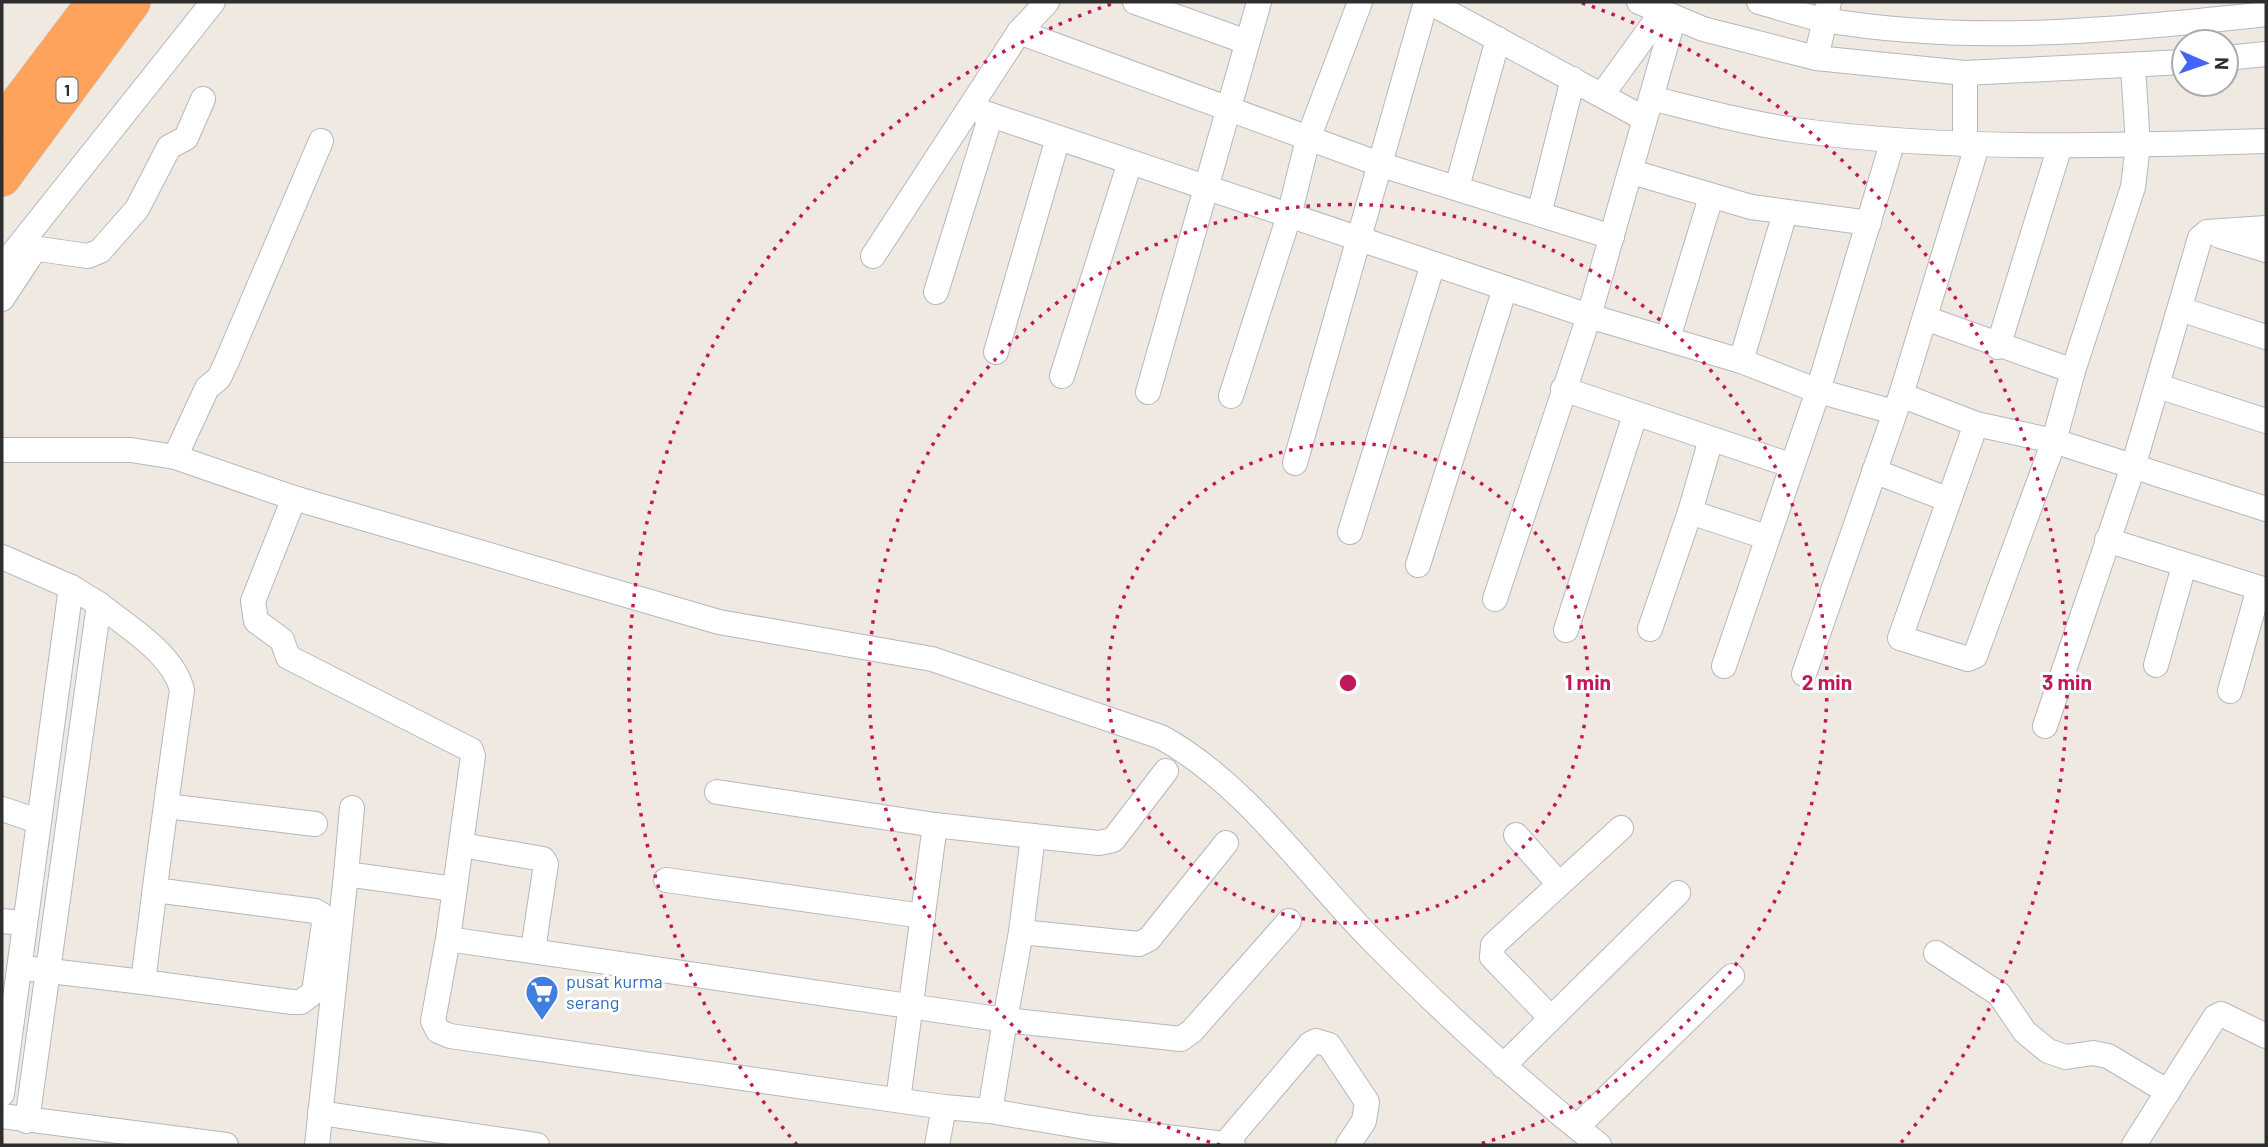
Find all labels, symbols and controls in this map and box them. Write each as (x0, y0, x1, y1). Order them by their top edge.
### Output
north arrow (2170, 28, 2240, 98)
text: N (2211, 57, 2234, 70)
road number: 1 (56, 78, 78, 102)
text: 1 min (1565, 669, 1611, 694)
text: 2 min (1802, 669, 1852, 694)
text: 3 min (2042, 669, 2092, 694)
centre of rings (1336, 671, 1360, 695)
place label: pusat kurma serang (566, 970, 663, 1013)
supermarket icon: pusat kurma serang (523, 973, 561, 1022)

